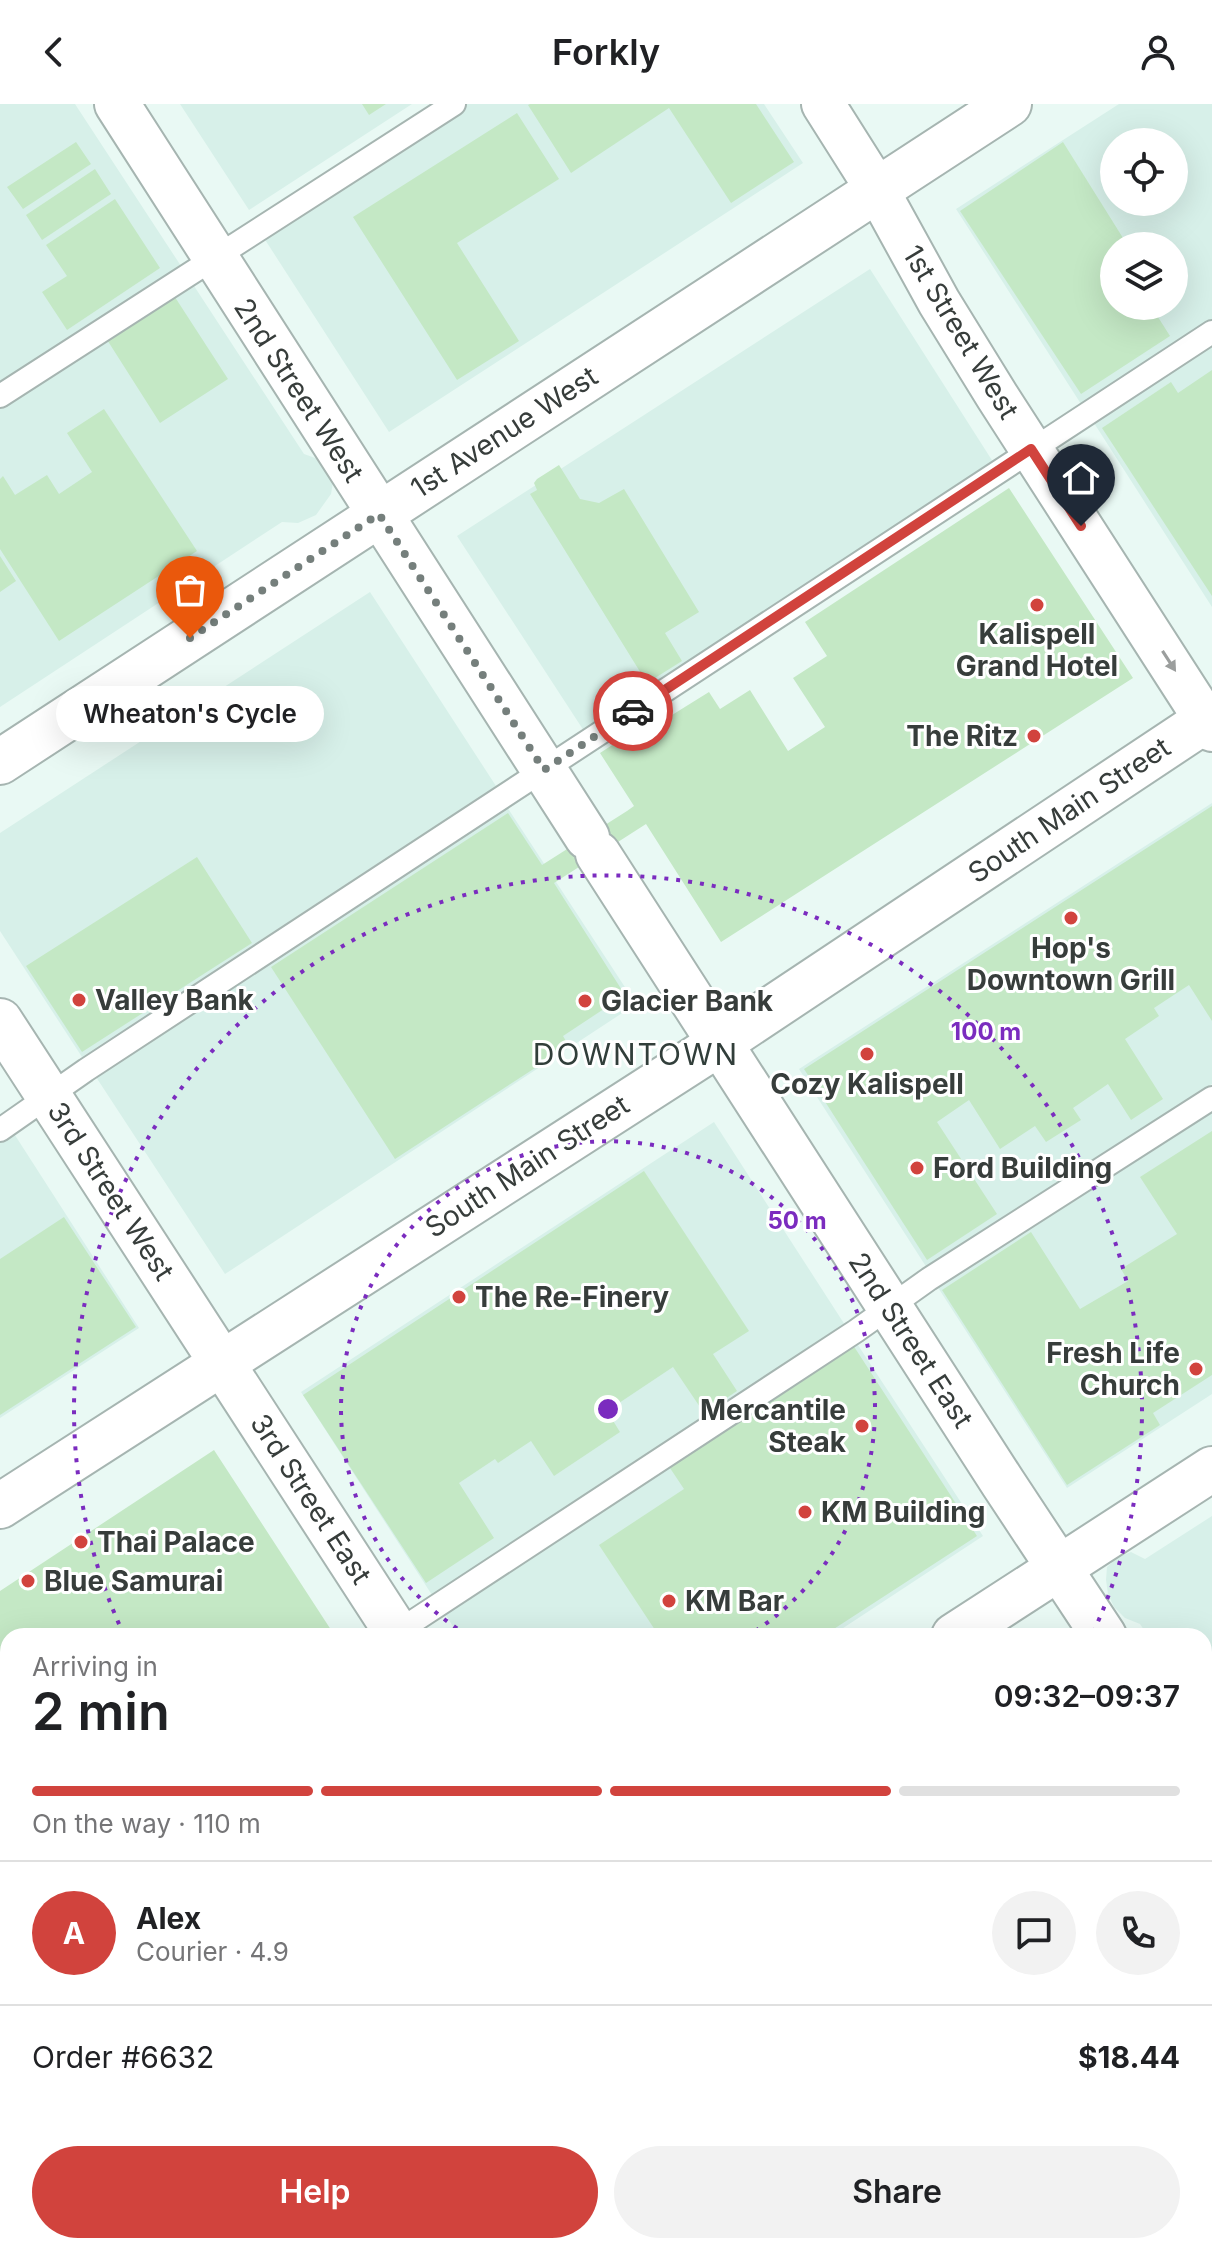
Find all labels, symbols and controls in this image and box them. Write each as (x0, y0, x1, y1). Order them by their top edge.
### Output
icon: back (32, 30, 76, 74)
text: Forkly (552, 30, 660, 74)
icon: person (1136, 30, 1180, 74)
map controls (1100, 128, 1188, 320)
button: locate (1100, 128, 1188, 216)
button: layers (1100, 232, 1188, 320)
street label: 1st Street West (896, 239, 1026, 425)
street label: 2nd Street West (227, 292, 371, 488)
street label: 1st Avenue West (404, 359, 604, 505)
pin (1047, 444, 1115, 526)
icon: home (1059, 456, 1103, 500)
pin (156, 556, 224, 638)
icon: bag (168, 568, 212, 612)
marker: Kalispell Grand Hotel (1028, 596, 1046, 614)
place label: Kalispell Grand Hotel (956, 617, 1118, 683)
one-way arrow (1161, 650, 1175, 672)
courier (593, 671, 673, 751)
callout: Wheaton's Cycle (56, 686, 324, 742)
icon: car (611, 689, 655, 733)
text: Wheaton's Cycle (83, 698, 297, 729)
place label: The Ritz (906, 719, 1018, 753)
marker: The Ritz (1025, 727, 1043, 745)
street label: South Main Street (962, 730, 1176, 890)
marker: Hop's Downtown Grill (1062, 909, 1080, 927)
place label: Hop's Downtown Grill (967, 931, 1175, 997)
place label: Valley Bank (95, 983, 255, 1017)
place label: Glacier Bank (601, 984, 774, 1018)
marker: Valley Bank (70, 991, 88, 1009)
marker: Glacier Bank (576, 992, 594, 1010)
text: 100 m (951, 1017, 1021, 1046)
district label: DOWNTOWN (533, 1036, 739, 1072)
marker: Cozy Kalispell (858, 1045, 876, 1063)
place label: Cozy Kalispell (770, 1067, 964, 1101)
street label: South Main Street (419, 1087, 635, 1245)
street label: 3rd Street West (41, 1095, 181, 1287)
place label: Ford Building (933, 1151, 1112, 1185)
marker: Ford Building (908, 1159, 926, 1177)
text: 50 m (767, 1206, 827, 1235)
street label: 2nd Street East (842, 1246, 980, 1434)
place label: The Re-Finery (475, 1280, 669, 1314)
marker: The Re-Finery (450, 1288, 468, 1306)
place label: Fresh Life Church (1046, 1336, 1180, 1402)
marker: Fresh Life Church (1187, 1360, 1205, 1378)
place label: Mercantile Steak (700, 1393, 847, 1459)
centre of rings (594, 1395, 622, 1423)
street label: 3rd Street East (243, 1408, 379, 1590)
marker: Mercantile Steak (853, 1417, 871, 1435)
place label: KM Building (821, 1495, 985, 1529)
marker: KM Building (796, 1503, 814, 1521)
place label: Thai Palace (97, 1525, 255, 1559)
marker: Thai Palace (72, 1533, 90, 1551)
place label: Blue Samurai (44, 1564, 223, 1598)
marker: Blue Samurai (19, 1572, 37, 1590)
place label: KM Bar (685, 1584, 784, 1618)
marker: KM Bar (660, 1592, 678, 1610)
text: Arriving in (32, 1651, 158, 1682)
text: 09:32–09:37 (994, 1678, 1180, 1714)
text: 2 min (32, 1680, 170, 1743)
text: On the way · 110 m (32, 1808, 261, 1839)
button: chat (992, 1891, 1076, 1975)
button: phone (1096, 1891, 1180, 1975)
text: Alex (136, 1900, 201, 1936)
text: A (63, 1915, 85, 1951)
text: Courier · 4.9 (136, 1936, 289, 1967)
text: Order #6632 (32, 2039, 214, 2075)
text: $18.44 (1078, 2039, 1180, 2075)
button: Help (32, 2146, 598, 2238)
button: Share (614, 2146, 1180, 2238)

